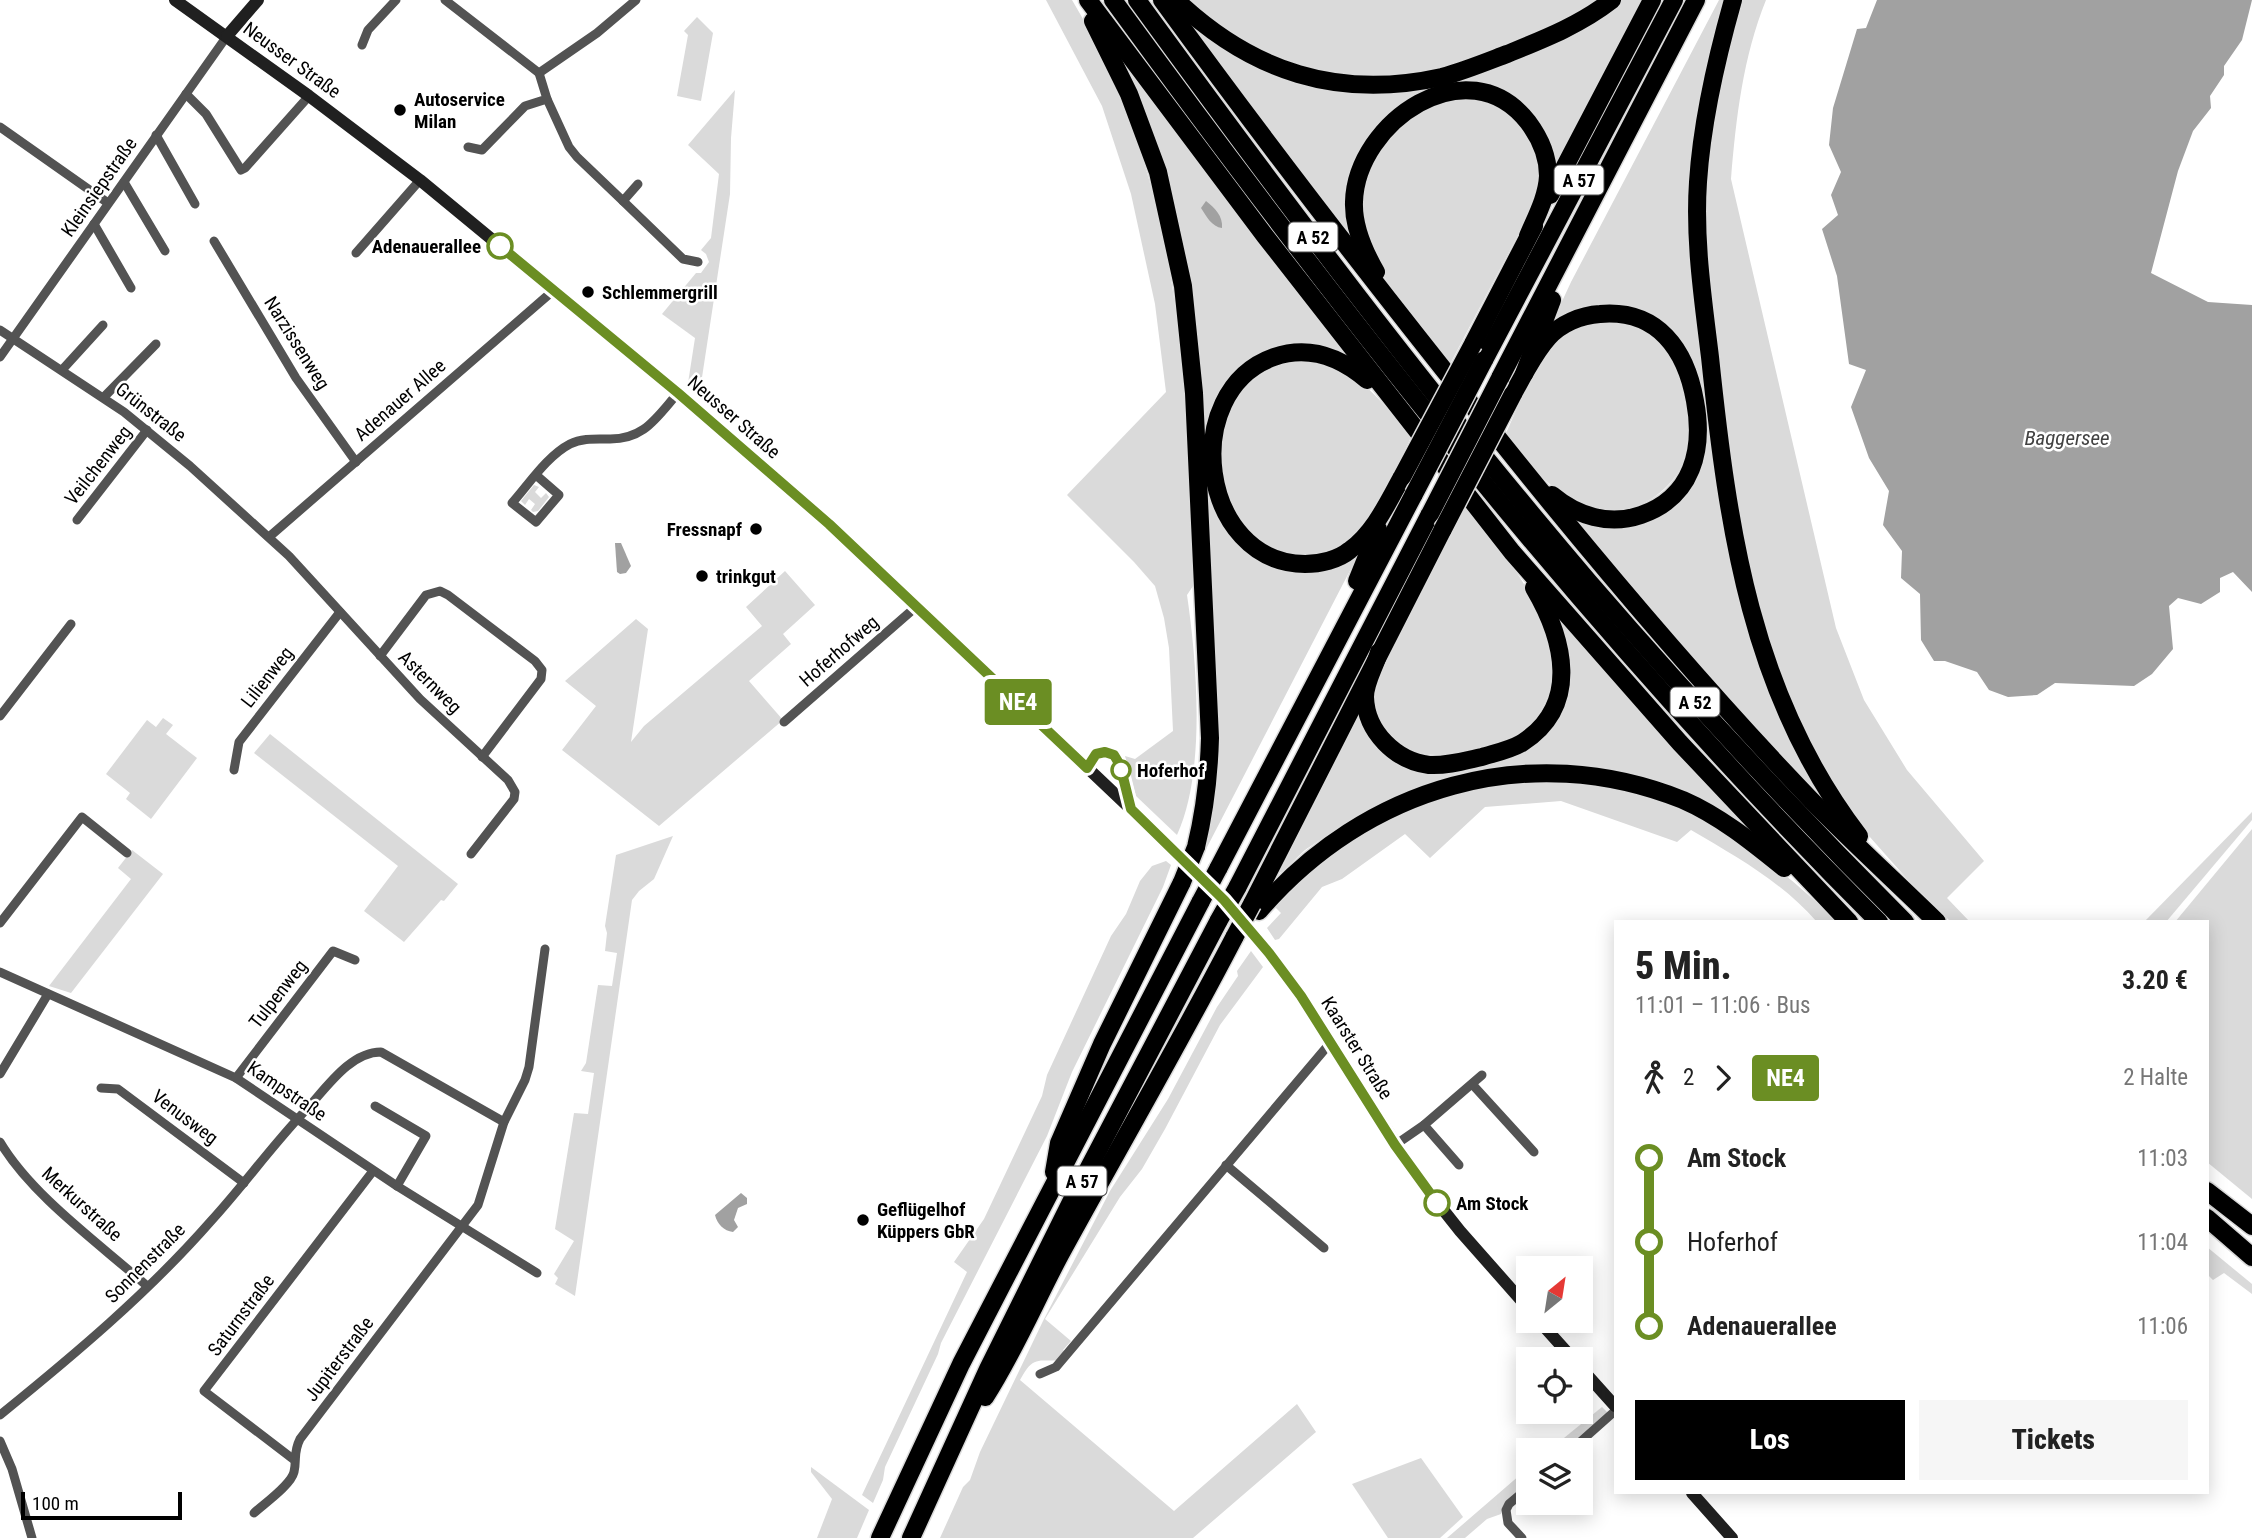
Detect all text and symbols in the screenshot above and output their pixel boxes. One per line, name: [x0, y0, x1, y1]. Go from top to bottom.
street label: Neusser Straße: [239, 17, 345, 103]
place label: Autoservice Milan: [414, 88, 505, 133]
marker: Autoservice Milan: [392, 102, 408, 118]
street label: Kleinsiepstraße: [56, 133, 142, 241]
road number: A 57: [1554, 166, 1604, 195]
road number: A 52: [1288, 222, 1338, 251]
marker: Adenauerallee: [487, 233, 513, 259]
place label: Adenauerallee: [372, 235, 481, 258]
place label: Schlemmergrill: [602, 281, 718, 304]
marker: Schlemmergrill: [580, 284, 596, 300]
street label: Narzissenweg: [259, 292, 335, 394]
street label: Adenauer Allee: [350, 354, 450, 446]
street label: Neusser Straße: [683, 371, 785, 463]
street label: Grünstraße: [111, 377, 191, 447]
street label: Veilchenweg: [60, 421, 136, 509]
water label: Baggersee: [2024, 426, 2110, 450]
place label: Fressnapf: [667, 518, 743, 541]
marker: Fressnapf: [748, 521, 764, 537]
place label: trinkgut: [716, 565, 776, 588]
marker: trinkgut: [694, 568, 710, 584]
street label: Hoferhofweg: [795, 610, 883, 692]
street label: Lilienweg: [236, 642, 298, 712]
street label: Asternweg: [394, 646, 466, 718]
line badge: NE4: [978, 679, 1058, 725]
text: NE4: [999, 688, 1037, 716]
road number: A 52: [1670, 688, 1720, 716]
place label: Hoferhof: [1137, 759, 1205, 782]
marker: Hoferhof: [1111, 760, 1131, 780]
text: 5 Min.: [1635, 944, 1732, 988]
street label: Tulpenweg: [244, 955, 312, 1033]
text: 3.20 €: [2122, 965, 2188, 995]
text: 11:01 – 11:06 · Bus: [1635, 992, 1811, 1019]
street label: Kaarster Straße: [1316, 993, 1398, 1104]
street label: Kampstraße: [243, 1056, 331, 1126]
icon: walk: [1635, 1059, 1673, 1097]
icon: forward: [1704, 1059, 1742, 1097]
text: 2: [1683, 1064, 1694, 1091]
text: NE4: [1766, 1064, 1805, 1092]
text: 2 Halte: [2123, 1064, 2188, 1091]
street label: Venusweg: [147, 1085, 223, 1149]
text: Am Stock: [1687, 1143, 1786, 1173]
text: 11:03: [2137, 1145, 2188, 1172]
street label: Merkurstraße: [37, 1162, 127, 1246]
road number: A 57: [1058, 1166, 1106, 1196]
marker: Am Stock: [1424, 1190, 1450, 1216]
place label: Am Stock: [1456, 1192, 1529, 1215]
place label: Geflügelhof Küppers GbR: [877, 1198, 975, 1243]
marker: Geflügelhof Küppers GbR: [855, 1212, 871, 1228]
street label: Sonnenstraße: [100, 1218, 190, 1308]
text: Hoferhof: [1687, 1227, 1778, 1257]
text: 11:04: [2137, 1229, 2188, 1256]
north arrow: [1516, 1256, 1592, 1334]
map controls: [1516, 1256, 1593, 1515]
street label: Saturnstraße: [203, 1270, 279, 1360]
text: Adenauerallee: [1687, 1311, 1837, 1341]
street label: Jupiterstraße: [300, 1312, 378, 1406]
text: 11:06: [2137, 1313, 2188, 1340]
button: locate: [1516, 1347, 1593, 1424]
button: Los: [1635, 1400, 1905, 1480]
button: Tickets: [1919, 1400, 2188, 1480]
button: layers: [1516, 1438, 1593, 1515]
scale bar: [21, 1489, 182, 1521]
text: 100 m: [32, 1492, 79, 1515]

